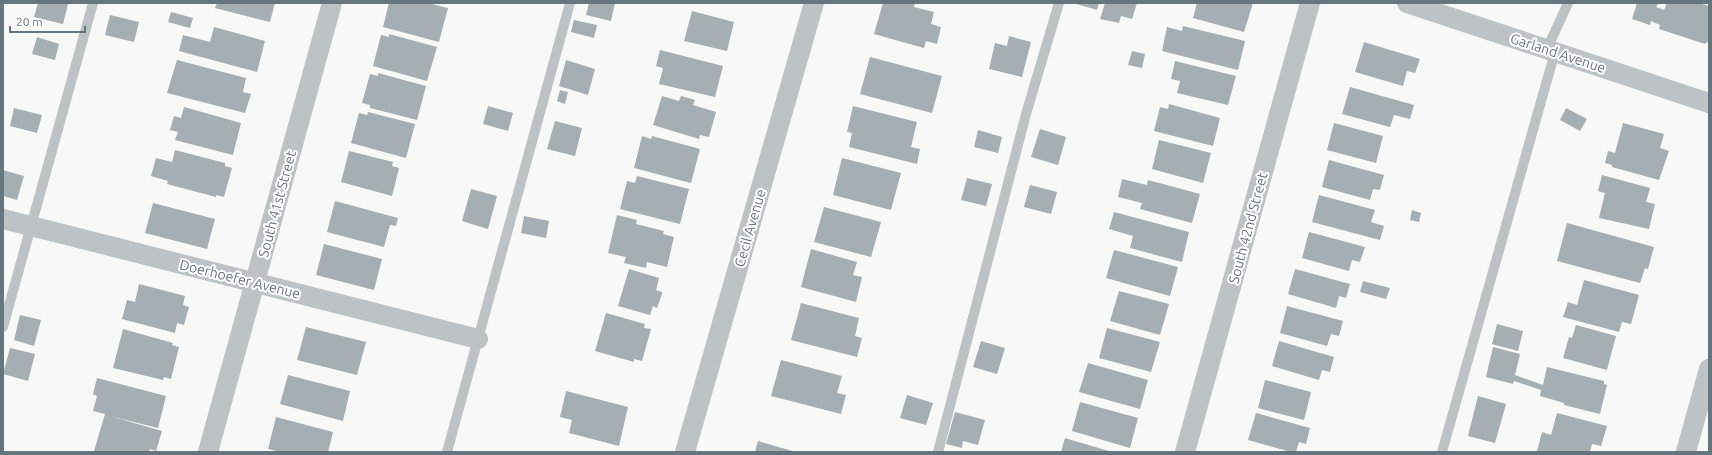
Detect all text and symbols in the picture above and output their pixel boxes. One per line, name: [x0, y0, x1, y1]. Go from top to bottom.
scale bar: [10, 8, 85, 34]
text: 20 m: [16, 15, 43, 28]
street label: Garland Avenue: [1508, 30, 1608, 76]
street label: South 41st Street: [255, 148, 299, 259]
street label: South 42nd Street: [1225, 170, 1271, 285]
street label: Cecil Avenue: [731, 187, 769, 269]
street label: Doerhoefer Avenue: [178, 256, 302, 302]

